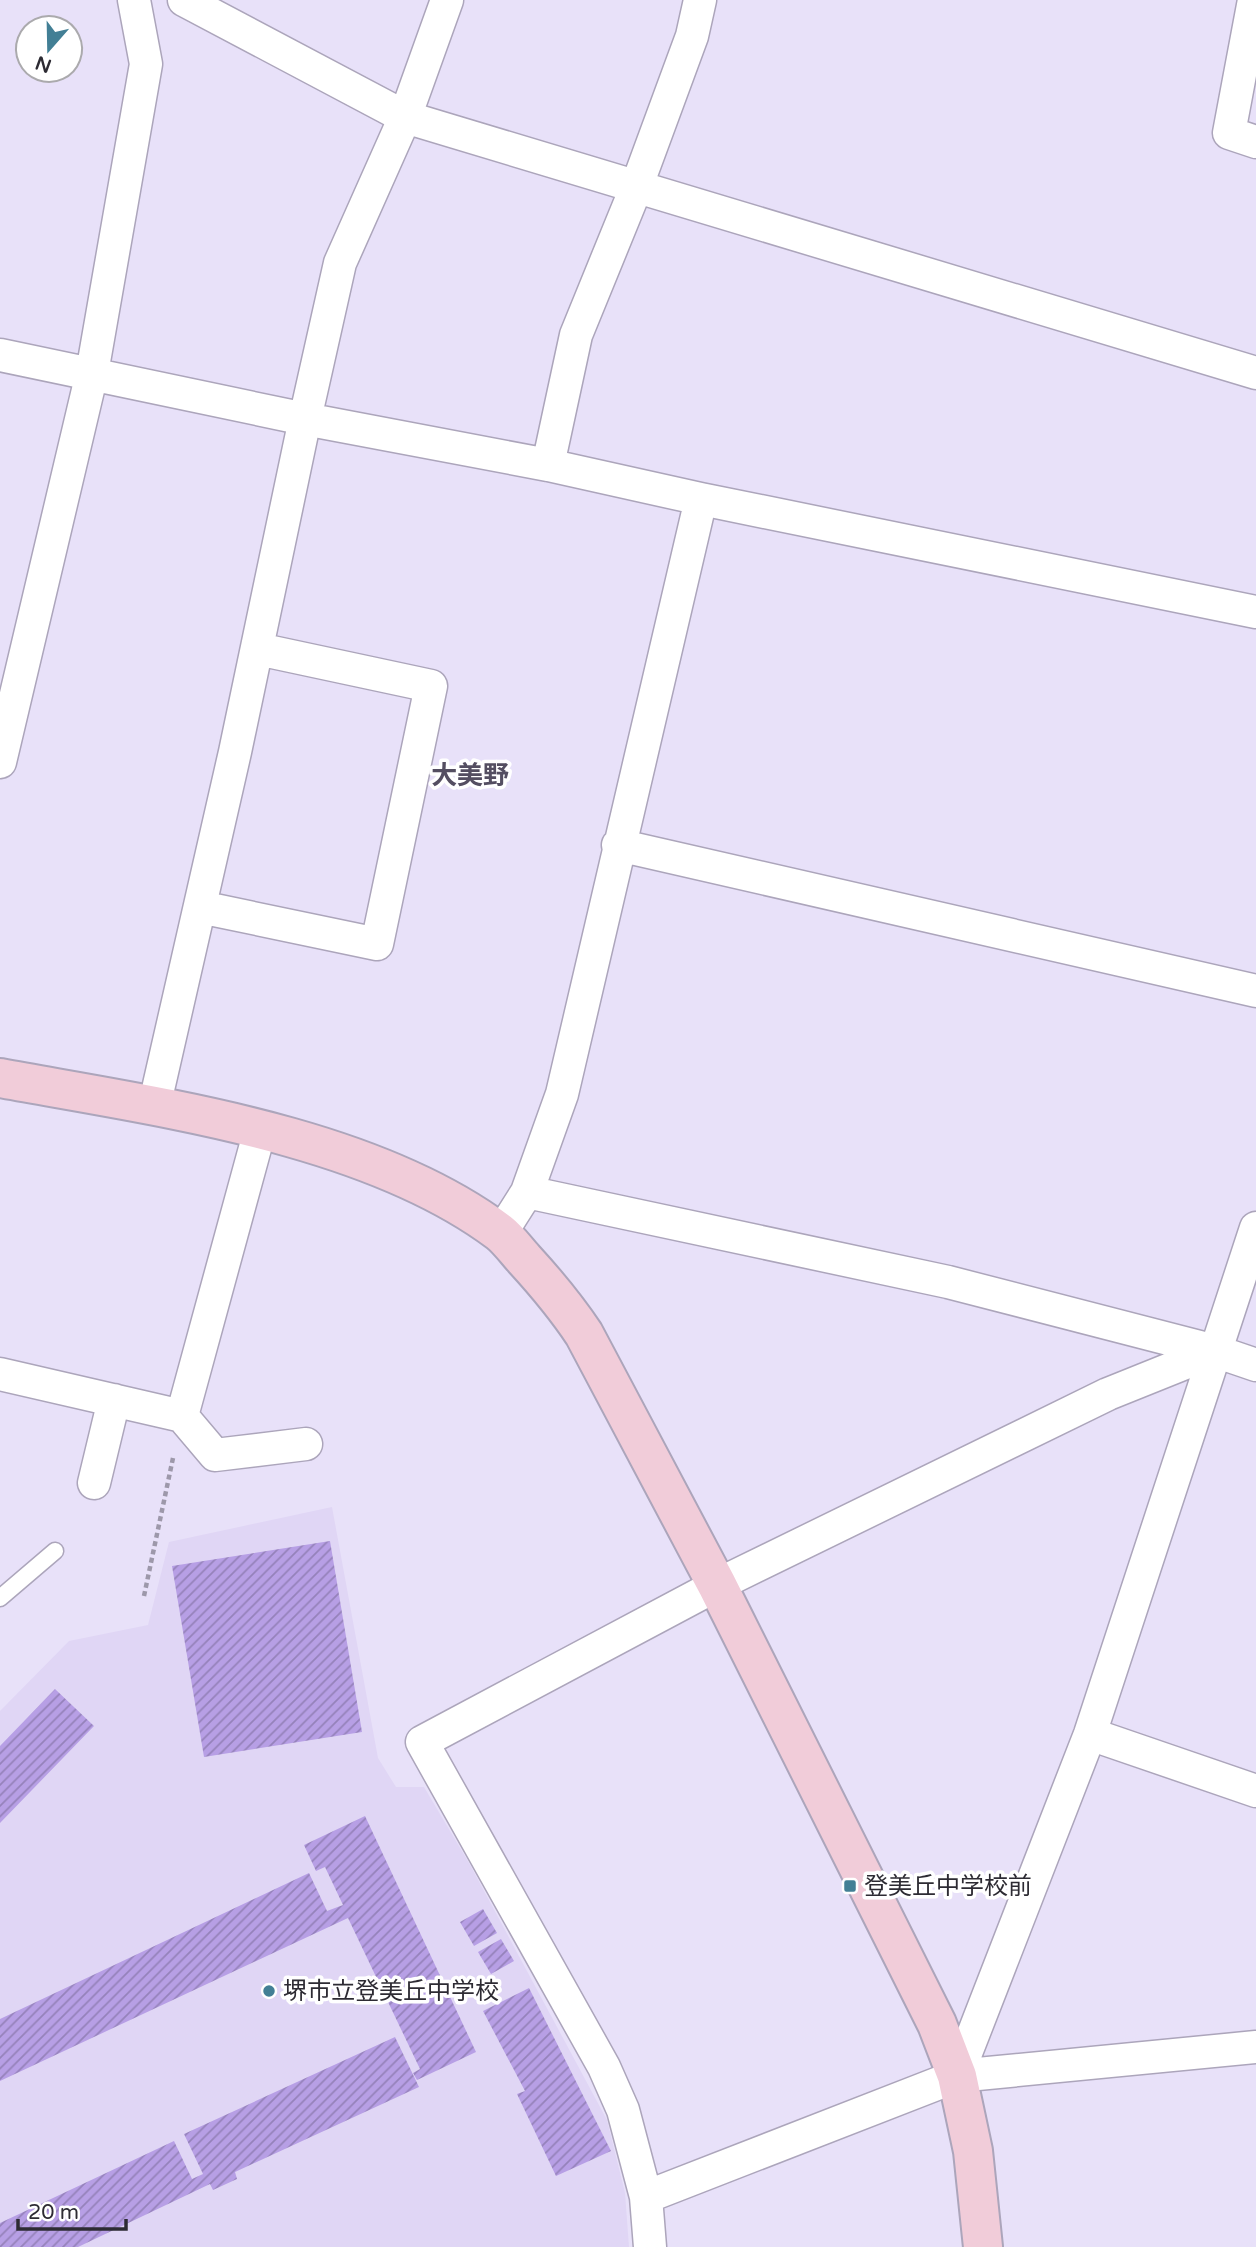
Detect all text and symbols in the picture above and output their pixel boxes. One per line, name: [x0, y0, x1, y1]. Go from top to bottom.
north arrow: [14, 14, 84, 84]
text: N: [33, 51, 54, 77]
district label: 大美野: [431, 760, 509, 791]
place label: 登美丘中学校前: [864, 1872, 1032, 1901]
marker: 登美丘中学校前: [842, 1878, 858, 1894]
place label: 堺市立登美丘中学校: [283, 1977, 499, 2006]
marker: 堺市立登美丘中学校: [261, 1983, 277, 1999]
scale bar: [18, 2188, 126, 2232]
text: 20 m: [28, 2200, 79, 2225]

